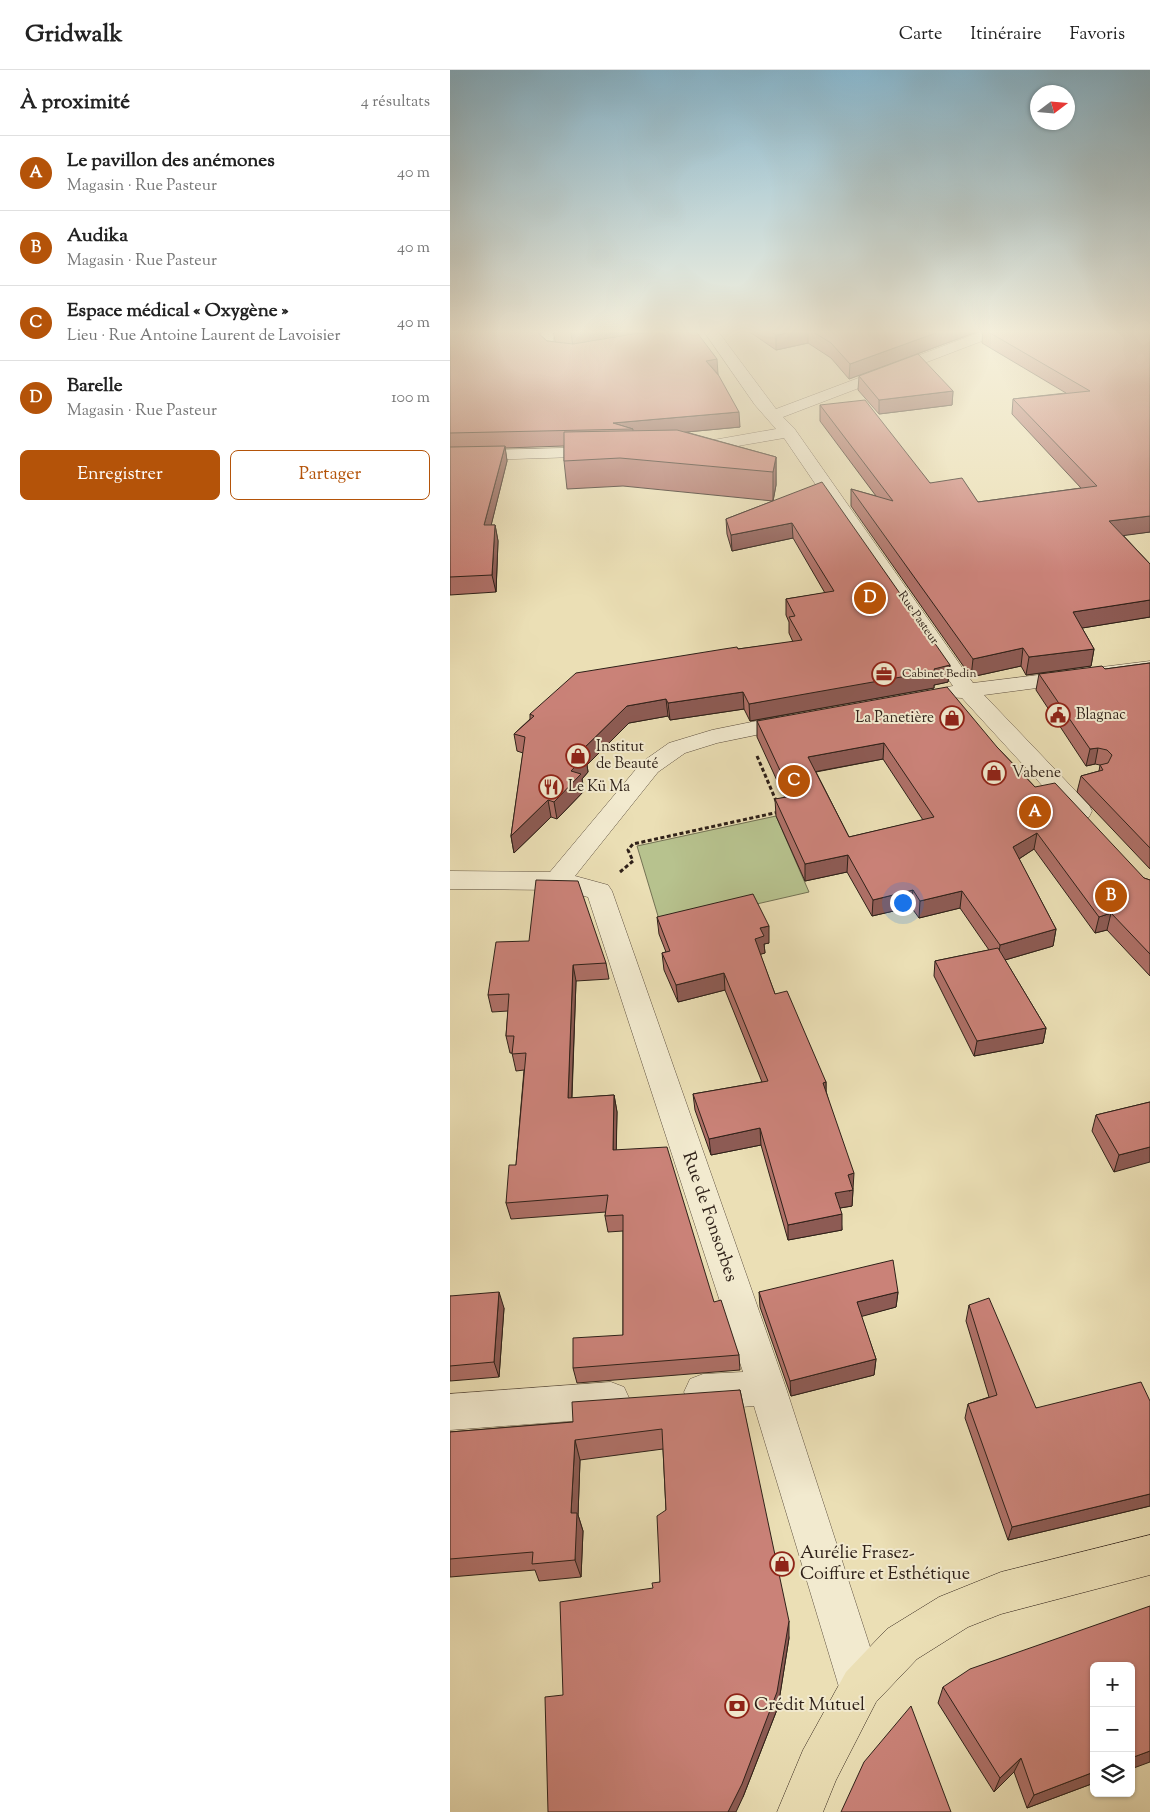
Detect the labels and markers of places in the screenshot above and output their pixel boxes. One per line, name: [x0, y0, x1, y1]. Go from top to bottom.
pin: D: [854, 579, 886, 617]
office icon: Cabinet Bedin: [871, 661, 897, 687]
place label: Cabinet Bedin: [902, 665, 977, 683]
public building icon: Blagnac: [1045, 702, 1071, 728]
shop icon: La Panetière: [939, 705, 965, 731]
place label: Blagnac: [1076, 705, 1126, 726]
place label: La Panetière: [855, 708, 934, 729]
place label: Institut de Beauté: [596, 737, 658, 775]
shop icon: Institut de Beauté: [565, 743, 591, 769]
shop icon: Vabene: [981, 760, 1007, 786]
pin: C: [778, 762, 810, 800]
place label: Vabene: [1012, 763, 1061, 784]
restaurant icon: Le Kü Ma: [538, 774, 564, 800]
place label: Le Kü Ma: [568, 777, 630, 798]
pin: A: [1019, 793, 1051, 831]
pin: B: [1095, 877, 1127, 915]
place label: Aurélie Frasez- Coiffure et Esthétique: [800, 1541, 970, 1588]
shop icon: Aurélie Frasez- Coiffure et Esthétique: [769, 1551, 795, 1577]
bank icon: Crédit Mutuel: [724, 1693, 750, 1719]
place label: Crédit Mutuel: [754, 1693, 865, 1719]

